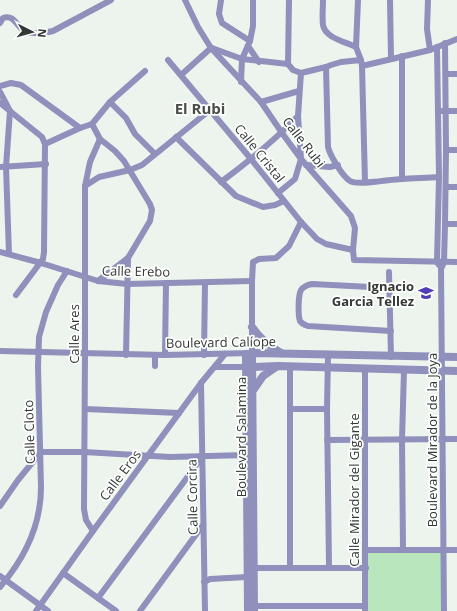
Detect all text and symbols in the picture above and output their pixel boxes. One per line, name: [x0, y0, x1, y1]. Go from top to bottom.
north arrow: [12, 12, 52, 52]
text: N: [35, 28, 50, 38]
district label: El Rubi: [175, 98, 225, 118]
street label: Calle Rubi: [278, 113, 330, 171]
street label: Calle Cristal: [231, 120, 289, 186]
street label: Calle Erebo: [102, 261, 170, 281]
place label: Ignacio Garcia Tellez: [332, 277, 414, 310]
school or university icon: Ignacio Garcia Tellez: [417, 284, 435, 302]
street label: Calle Ares: [65, 304, 83, 364]
street label: Boulevard Calíope: [166, 332, 276, 352]
street label: Boulevard Mirador de la Joya: [423, 353, 441, 527]
street label: Boulevard Salamina: [232, 377, 250, 497]
street label: Calle Cloto: [19, 399, 39, 464]
street label: Calle Mirador del Gigante: [345, 413, 363, 567]
street label: Calle Eros: [95, 446, 145, 504]
street label: Calle Corcira: [182, 459, 202, 535]

